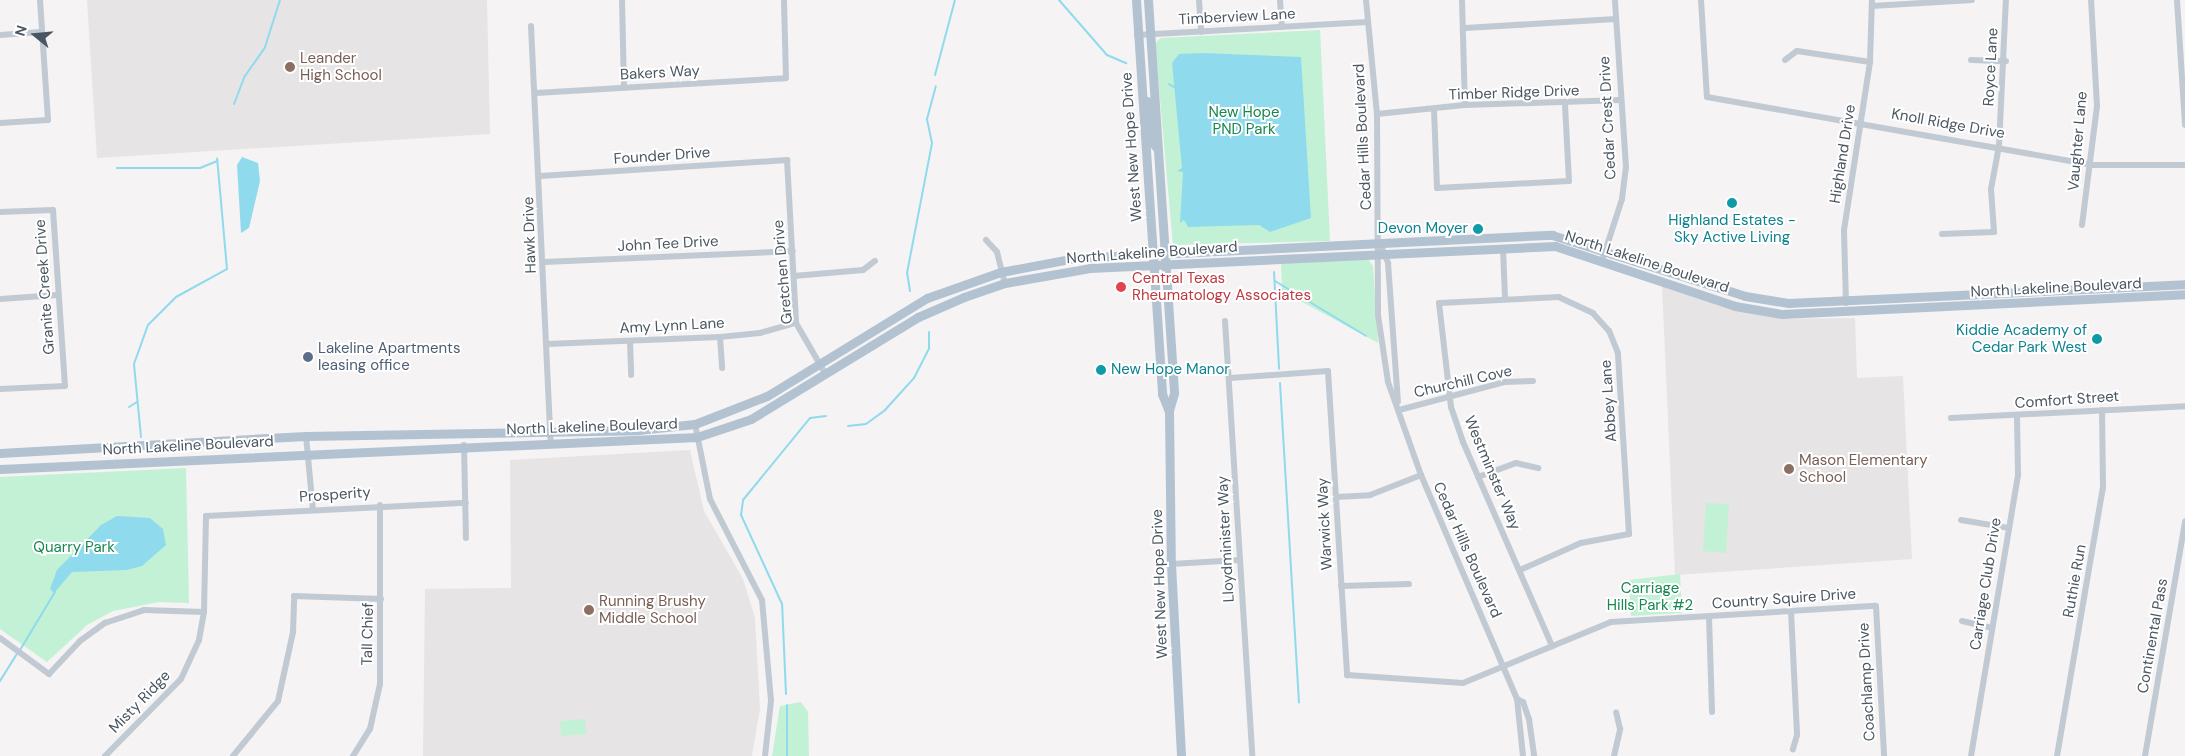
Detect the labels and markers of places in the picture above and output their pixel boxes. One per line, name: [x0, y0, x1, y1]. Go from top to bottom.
place label: Leander High School: [300, 49, 382, 84]
marker: Leander High School: [284, 61, 296, 73]
marker: Highland Estates - Sky Active Living: [1726, 197, 1738, 209]
place label: Highland Estates - Sky Active Living: [1668, 211, 1796, 246]
place label: Devon Moyer: [1378, 220, 1468, 238]
marker: Devon Moyer: [1472, 223, 1484, 235]
place label: Central Texas Rheumatology Associates: [1132, 269, 1311, 304]
marker: Central Texas Rheumatology Associates: [1114, 280, 1128, 294]
place label: Kiddie Academy of Cedar Park West: [1956, 321, 2087, 356]
marker: Kiddie Academy of Cedar Park West: [2091, 333, 2103, 345]
place label: Lakeline Apartments leasing office: [318, 339, 461, 374]
marker: Lakeline Apartments leasing office: [302, 351, 314, 363]
place label: New Hope Manor: [1111, 361, 1230, 379]
marker: New Hope Manor: [1095, 364, 1107, 376]
place label: Mason Elementary School: [1799, 451, 1928, 486]
marker: Mason Elementary School: [1783, 463, 1795, 475]
place label: Running Brushy Middle School: [599, 592, 706, 627]
marker: Running Brushy Middle School: [583, 604, 595, 616]

